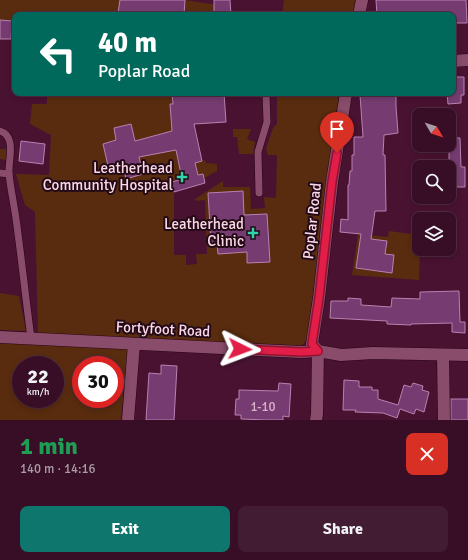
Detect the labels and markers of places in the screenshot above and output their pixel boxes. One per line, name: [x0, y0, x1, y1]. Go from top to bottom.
pin: [320, 112, 354, 153]
place label: Leatherhead Community Hospital: [43, 159, 173, 194]
marker: Leatherhead Community Hospital: [176, 171, 188, 183]
place label: Leatherhead Clinic: [164, 215, 244, 250]
marker: Leatherhead Clinic: [247, 227, 259, 239]

